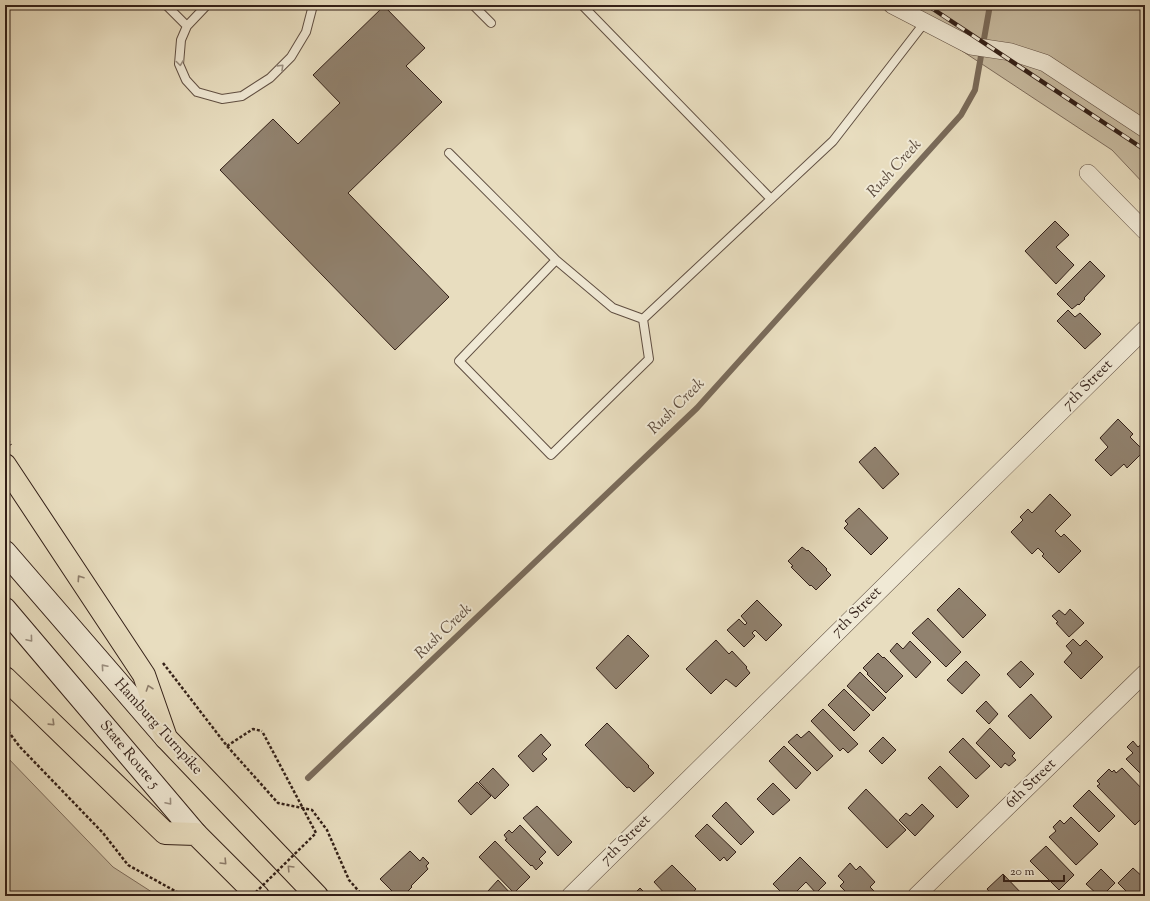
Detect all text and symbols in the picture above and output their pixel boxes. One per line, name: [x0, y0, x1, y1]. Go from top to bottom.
one-way arrow: [175, 60, 184, 67]
one-way arrow: [276, 64, 284, 72]
water label: Rush Creek: [862, 135, 928, 203]
street label: 7th Street: [1058, 355, 1118, 415]
water label: Rush Creek: [644, 374, 710, 440]
one-way arrow: [77, 575, 85, 582]
street label: 7th Street: [827, 582, 887, 642]
water label: Rush Creek: [410, 599, 478, 665]
one-way arrow: [26, 634, 33, 642]
one-way arrow: [102, 664, 109, 671]
street label: Hamburg Turnpike: [109, 674, 207, 780]
one-way arrow: [145, 685, 154, 692]
street label: State Route 5: [94, 716, 164, 794]
one-way arrow: [47, 718, 55, 726]
street label: 6th Street: [1001, 754, 1061, 814]
one-way arrow: [164, 797, 172, 805]
street label: 7th Street: [596, 810, 656, 870]
one-way arrow: [219, 857, 227, 865]
scale bar: [1004, 857, 1064, 883]
text: 20 m: [1010, 863, 1035, 881]
one-way arrow: [288, 865, 295, 873]

